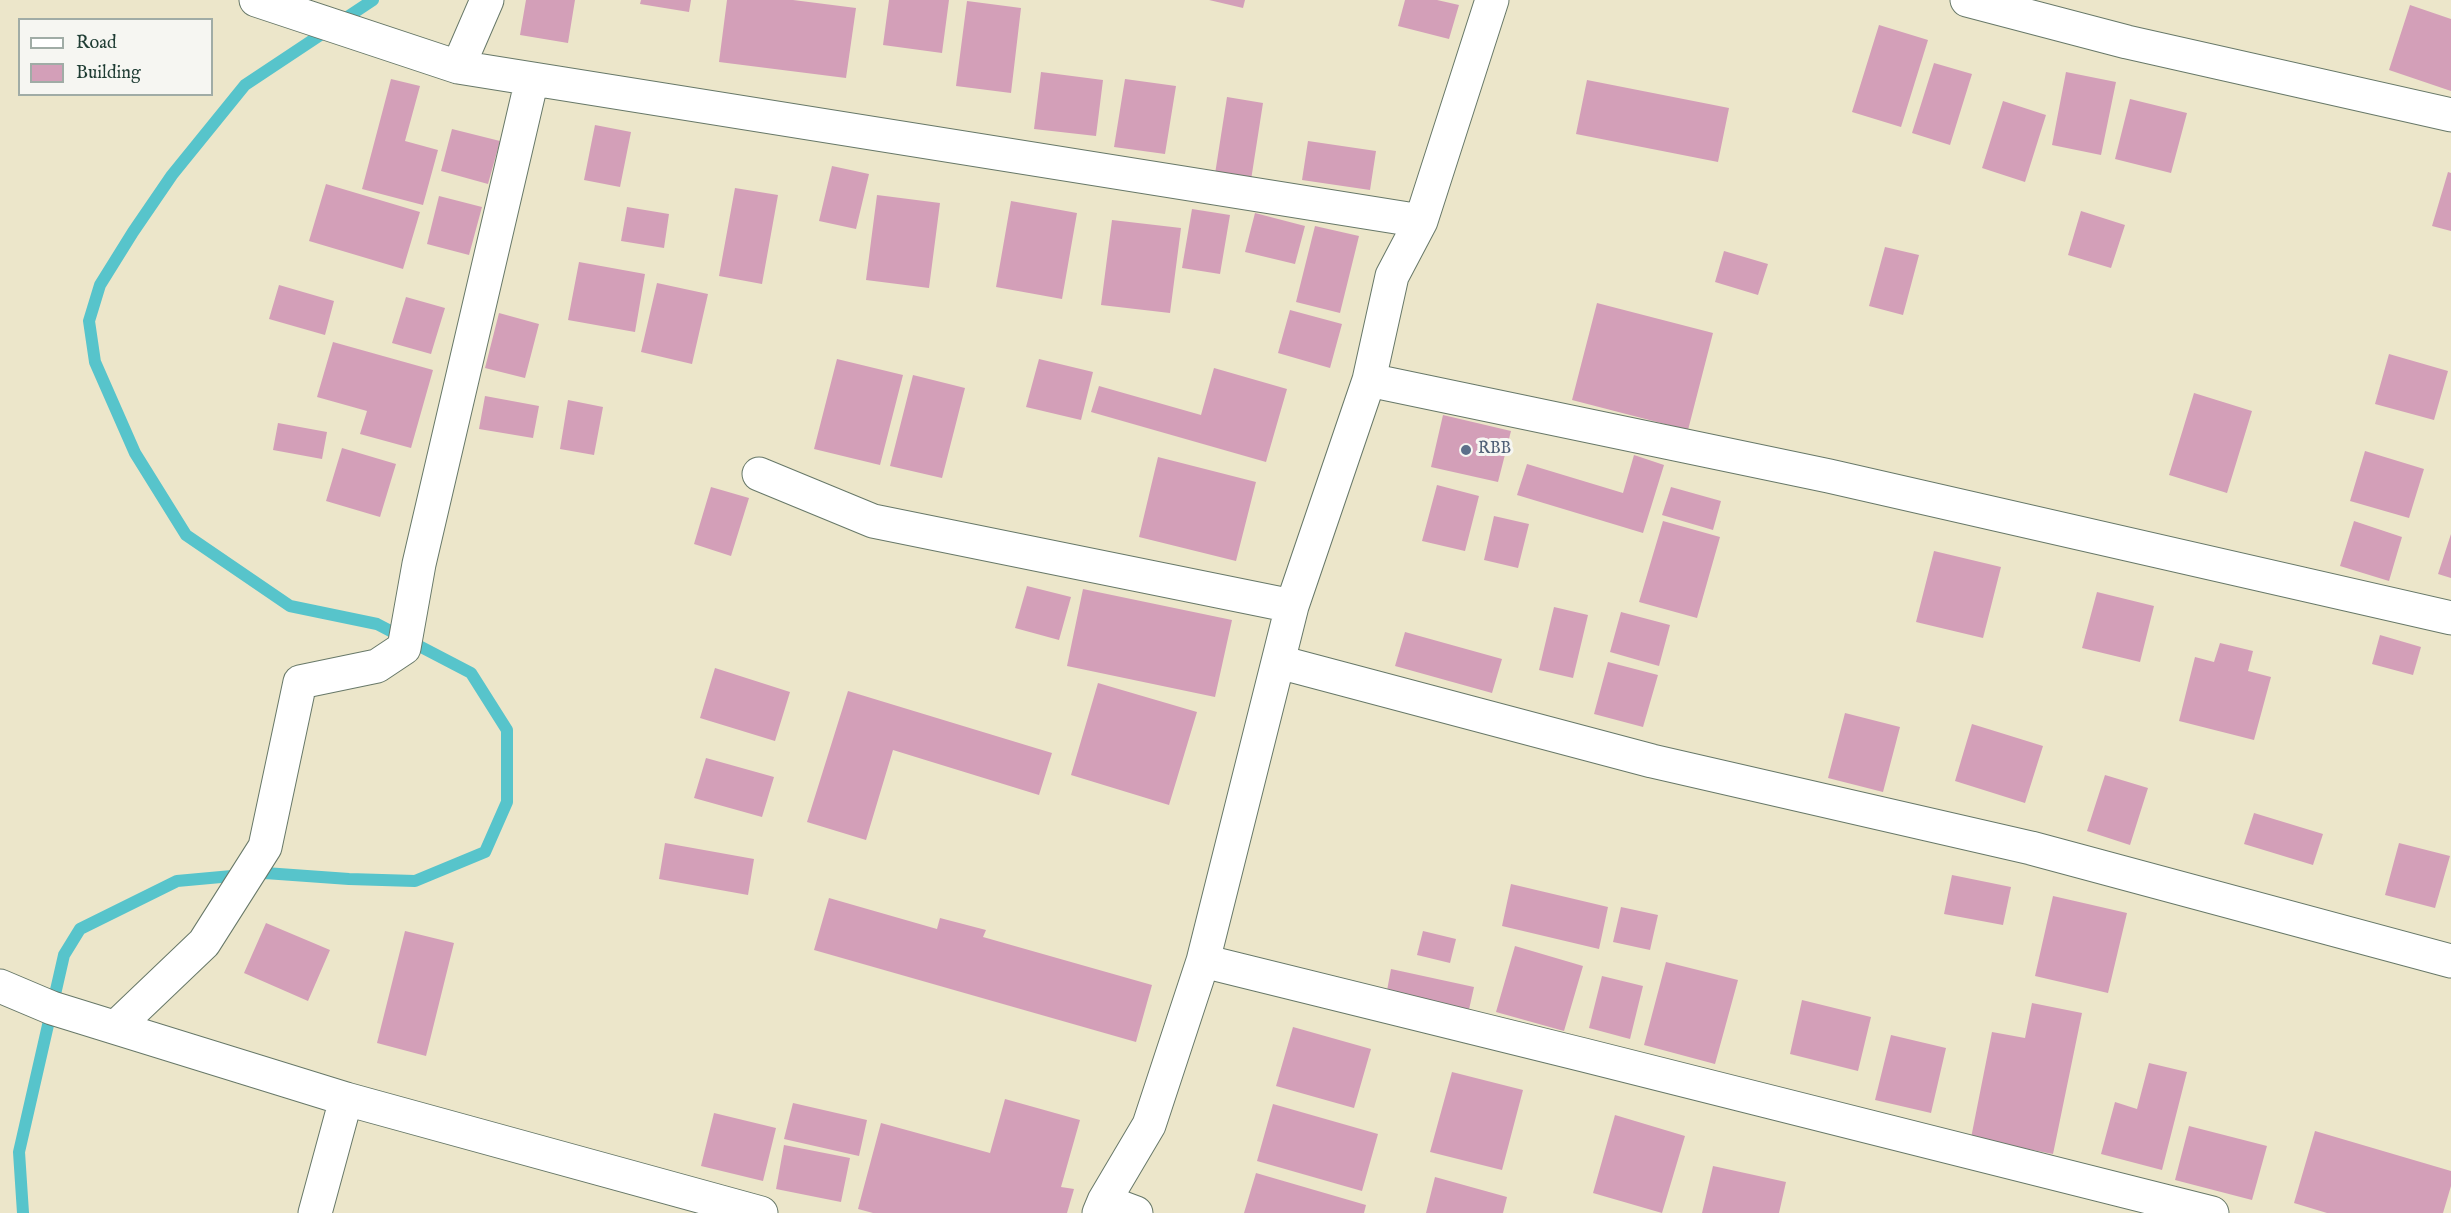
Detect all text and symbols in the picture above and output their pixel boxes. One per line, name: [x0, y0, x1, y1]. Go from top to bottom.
legend: [18, 18, 213, 96]
text: Road: [76, 32, 117, 55]
text: Building: [76, 62, 141, 85]
place label: RBB: [1478, 440, 1511, 460]
marker: RBB: [1459, 443, 1473, 457]

